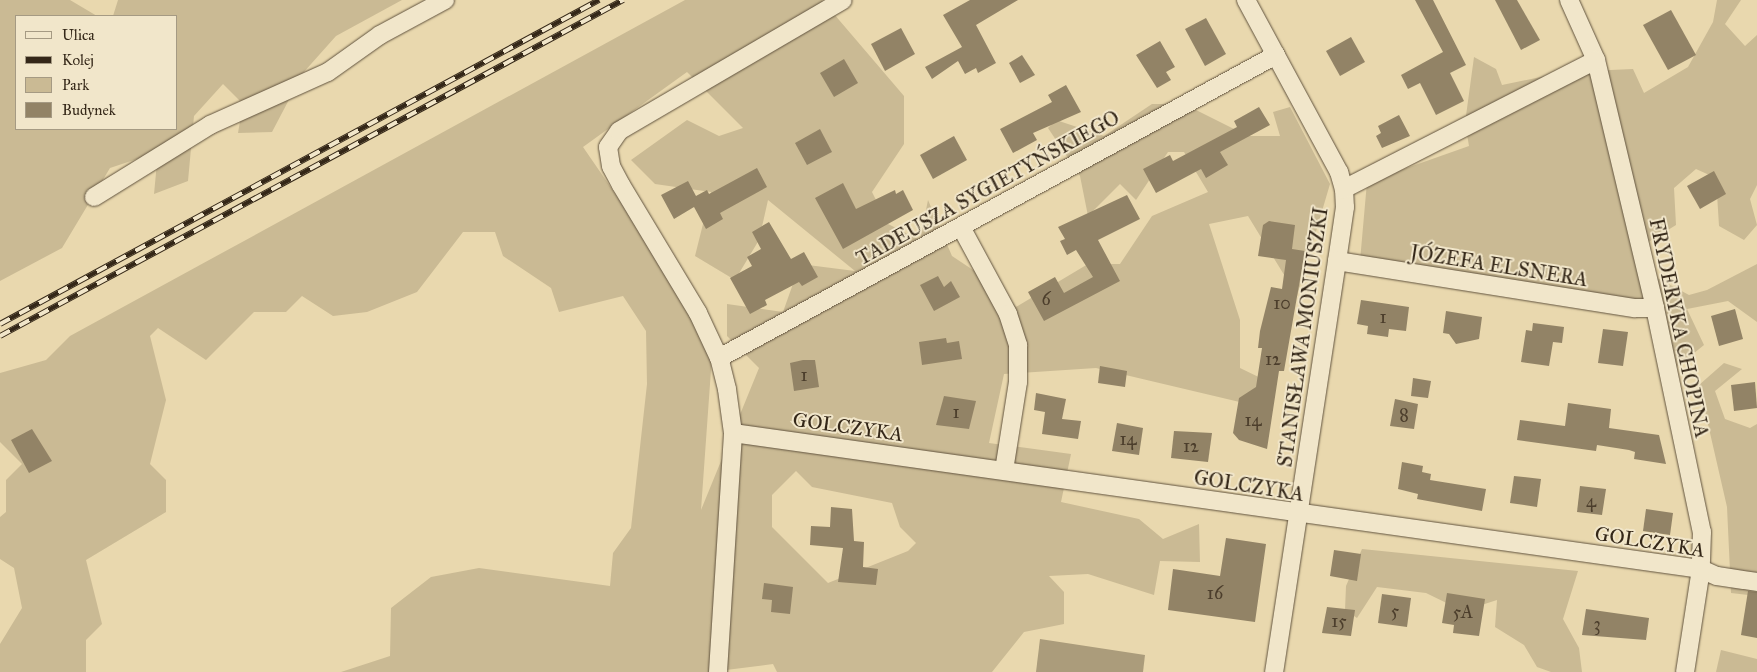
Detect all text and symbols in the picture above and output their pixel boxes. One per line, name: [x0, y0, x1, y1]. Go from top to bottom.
legend: [15, 15, 178, 130]
text: Ulica: [62, 26, 95, 44]
text: Kolej: [62, 51, 94, 69]
text: Park: [62, 76, 89, 94]
text: Budynek: [62, 101, 116, 119]
street label: TADEUSZA SYGIETYŃSKIEGO: [852, 105, 1124, 271]
street label: STANISŁAWA MONIUSZKI: [1273, 205, 1333, 469]
street label: FRYDERYKA CHOPINA: [1644, 216, 1714, 440]
street label: JÓZEFA ELSNERA: [1409, 240, 1589, 292]
house number: 6: [1041, 288, 1051, 310]
house number: 10: [1273, 292, 1291, 314]
house number: 1: [1379, 306, 1387, 328]
house number: 12: [1265, 348, 1281, 370]
house number: 1: [800, 364, 808, 386]
house number: 1: [952, 401, 960, 423]
house number: 8: [1399, 404, 1409, 426]
street label: GOLCZYKA: [791, 407, 905, 447]
house number: 14: [1244, 409, 1262, 431]
house number: 14: [1119, 428, 1137, 450]
house number: 12: [1183, 435, 1199, 457]
street label: GOLCZYKA: [1192, 465, 1306, 507]
house number: 4: [1586, 490, 1596, 512]
street label: GOLCZYKA: [1593, 521, 1707, 563]
house number: 16: [1207, 582, 1223, 604]
house number: 5: [1391, 600, 1399, 622]
house number: 5A: [1453, 601, 1473, 623]
house number: 15: [1331, 610, 1347, 632]
house number: 3: [1593, 613, 1601, 635]

